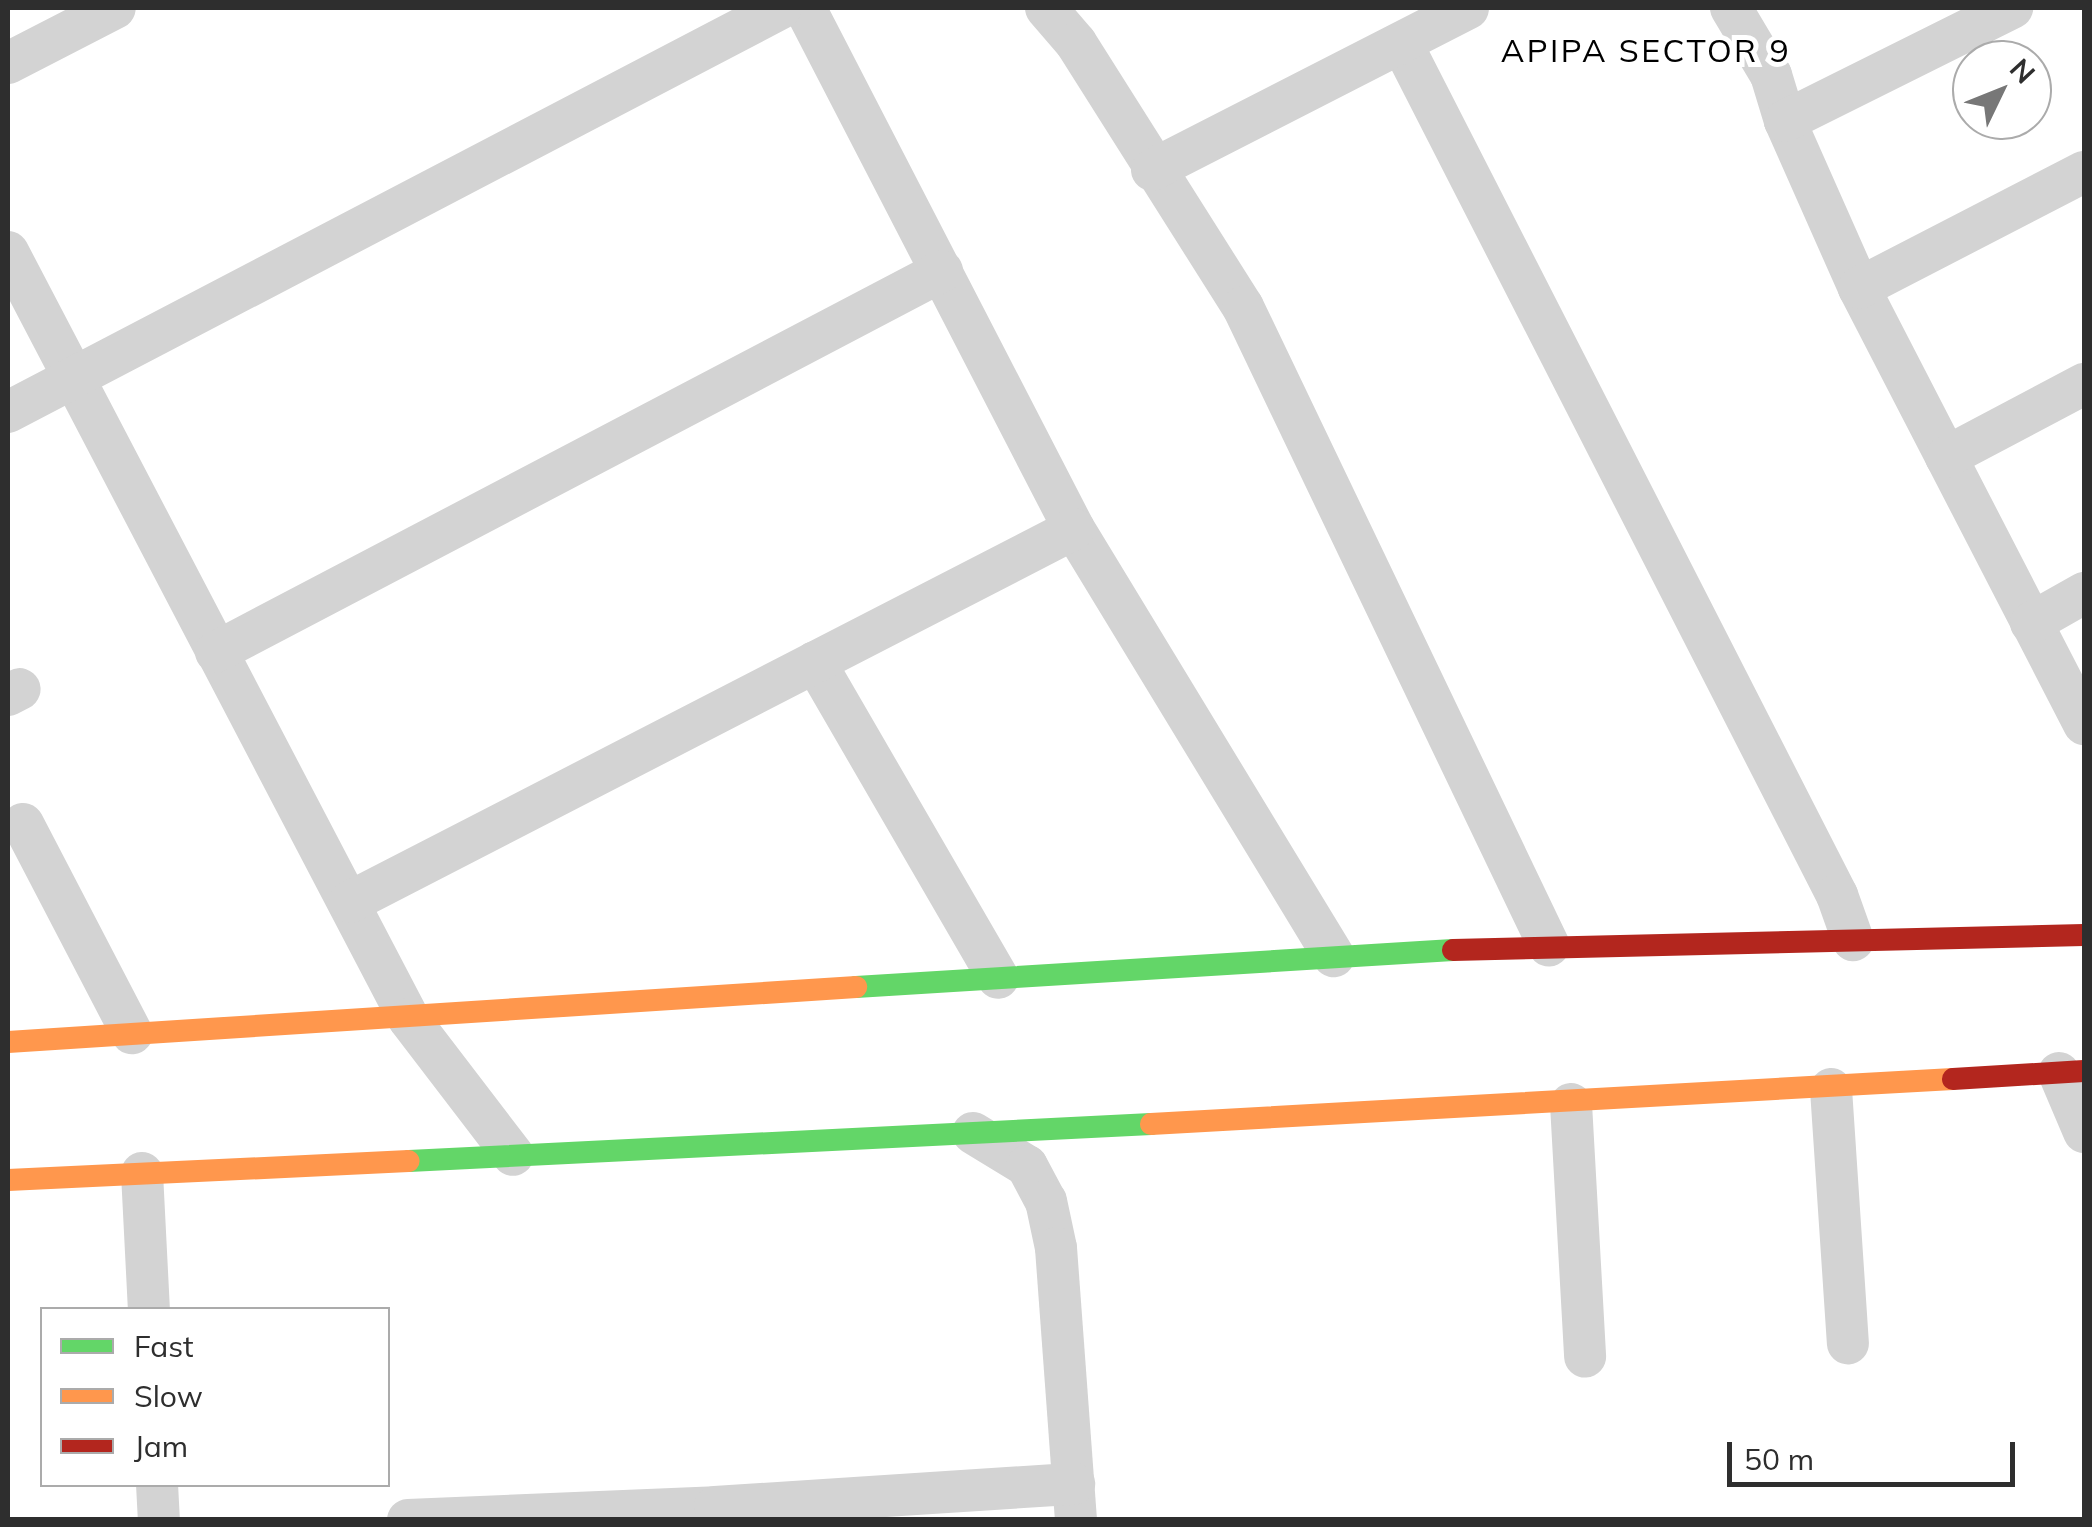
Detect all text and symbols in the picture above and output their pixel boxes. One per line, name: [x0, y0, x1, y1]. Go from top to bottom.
district label: APIPA SECTOR 9: [1501, 31, 1791, 69]
north arrow: [1952, 40, 2052, 140]
text: N: [2003, 51, 2043, 90]
legend: [40, 1307, 390, 1487]
text: Fast: [134, 1327, 194, 1365]
text: Slow: [134, 1377, 203, 1415]
scale bar: [1732, 1422, 2020, 1484]
text: Jam: [134, 1427, 188, 1465]
text: 50 m: [1744, 1440, 1814, 1478]

